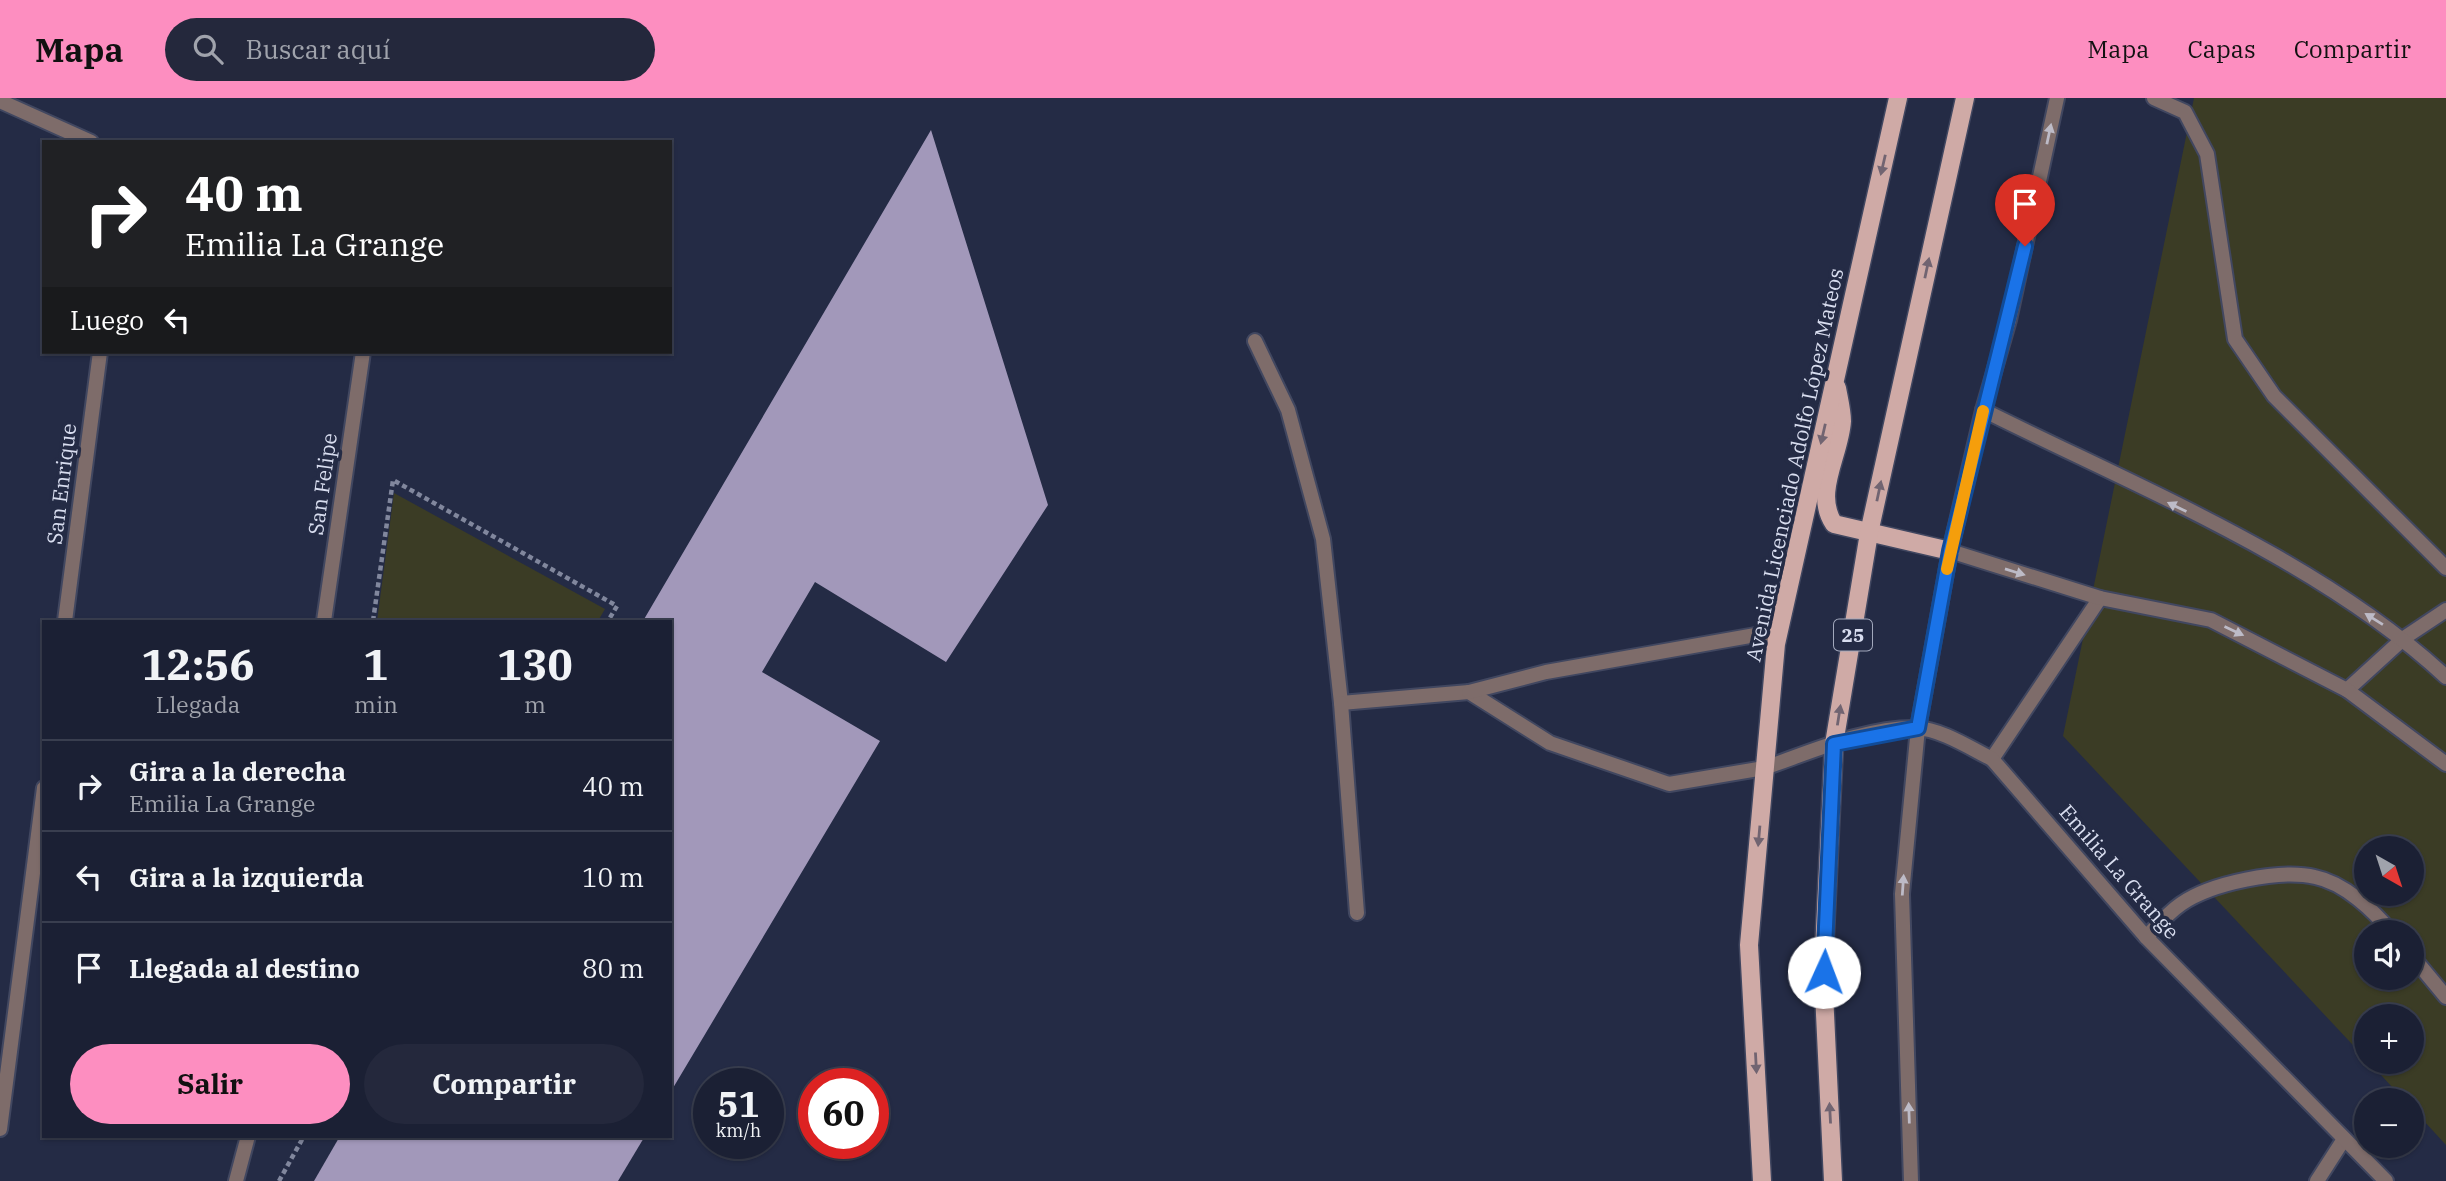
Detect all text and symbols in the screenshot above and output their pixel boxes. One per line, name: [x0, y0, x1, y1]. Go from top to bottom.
search box: [165, 18, 655, 81]
text: Mapa: [35, 28, 123, 71]
icon: search: [189, 30, 227, 68]
text: Buscar aquí: [245, 32, 391, 66]
text: Mapa: [2087, 33, 2149, 65]
text: Capas: [2187, 33, 2256, 65]
text: Compartir: [2294, 33, 2411, 65]
one-way arrow: [2044, 123, 2055, 145]
one-way arrow: [1878, 154, 1889, 176]
text: 40 m: [185, 161, 303, 224]
icon: right: [70, 168, 161, 259]
pin: [1995, 174, 2055, 246]
icon: arrive: [2006, 185, 2044, 223]
text: Emilia La Grange: [185, 223, 444, 265]
one-way arrow: [1922, 257, 1933, 279]
street label: Avenida Licenciado Adolfo López Mateos: [1739, 266, 1849, 664]
icon: left: [158, 301, 196, 339]
text: Luego: [70, 303, 144, 337]
street label: San Enrique: [40, 422, 82, 546]
one-way arrow: [1817, 423, 1828, 445]
street label: San Felipe: [301, 431, 343, 537]
one-way arrow: [1873, 480, 1884, 502]
one-way arrow: [2167, 501, 2187, 512]
one-way arrow: [2005, 567, 2026, 577]
one-way arrow: [2364, 613, 2384, 626]
road number: 25: [1834, 620, 1872, 650]
one-way arrow: [2224, 625, 2244, 637]
text: 12:56: [141, 637, 255, 692]
text: 1: [363, 637, 389, 692]
text: 130: [497, 637, 573, 692]
text: Llegada: [156, 689, 240, 719]
text: min: [354, 689, 398, 719]
text: m: [524, 689, 546, 719]
one-way arrow: [1834, 704, 1845, 726]
text: Gira a la derecha: [129, 754, 346, 788]
icon: right: [70, 767, 108, 805]
text: 40 m: [582, 769, 644, 803]
text: Emilia La Grange: [129, 788, 315, 818]
street label: Emilia La Grange: [2053, 798, 2186, 945]
one-way arrow: [1753, 825, 1764, 847]
north arrow: [2354, 836, 2424, 906]
map controls: [2354, 836, 2424, 1158]
icon: left: [70, 858, 108, 896]
text: Gira a la izquierda: [129, 860, 364, 894]
text: 10 m: [582, 860, 644, 894]
one-way arrow: [1898, 874, 1909, 896]
button: sound: [2354, 920, 2424, 990]
position arrow: [1787, 935, 1861, 1009]
icon: arrive: [70, 949, 108, 987]
text: Llegada al destino: [129, 951, 360, 985]
text: 80 m: [582, 951, 644, 985]
button: +: [2354, 1004, 2424, 1074]
button: Salir: [70, 1044, 350, 1124]
button: Compartir: [364, 1044, 644, 1124]
one-way arrow: [1750, 1052, 1761, 1074]
speed limit sign: 60: [798, 1068, 889, 1159]
text: 51: [717, 1081, 760, 1127]
button: −: [2354, 1088, 2424, 1158]
one-way arrow: [1824, 1102, 1835, 1124]
one-way arrow: [1903, 1102, 1915, 1124]
text: km/h: [716, 1119, 761, 1142]

